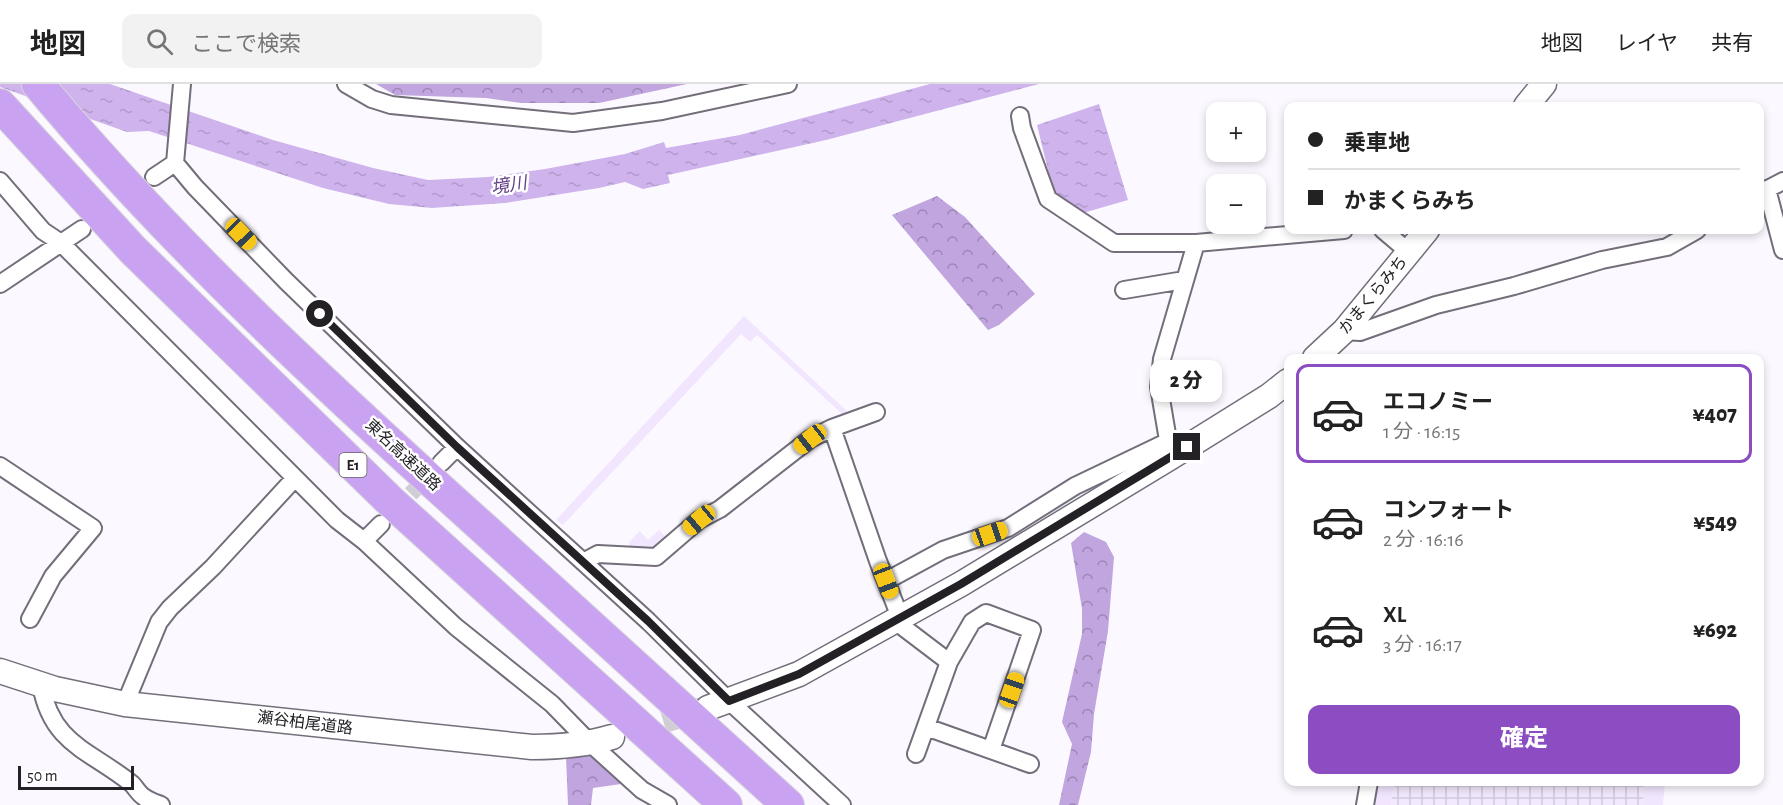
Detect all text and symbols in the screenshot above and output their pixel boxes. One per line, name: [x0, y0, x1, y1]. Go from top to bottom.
search box: [122, 14, 542, 68]
icon: search: [143, 25, 176, 58]
text: 地図: [30, 31, 86, 59]
text: ここで検索: [191, 33, 301, 55]
text: 地図: [1541, 33, 1583, 54]
text: レイヤ: [1616, 33, 1678, 54]
text: 共有: [1711, 33, 1753, 54]
map controls: [1206, 102, 1266, 234]
button: +: [1206, 102, 1266, 162]
text: 乗車地: [1344, 132, 1410, 154]
water label: 境川: [490, 172, 530, 198]
button: −: [1206, 174, 1266, 234]
text: かまくらみち: [1344, 190, 1476, 212]
car: [222, 215, 260, 253]
street label: かまくらみち: [1335, 252, 1410, 337]
route start: [306, 300, 333, 327]
callout: 2 分: [1151, 360, 1223, 402]
text: 2 分: [1170, 371, 1202, 391]
icon: car: [1311, 387, 1365, 441]
text: エコノミー: [1383, 391, 1493, 413]
text: ¥407: [1693, 403, 1737, 425]
street label: 東名高速道路: [362, 416, 444, 494]
car: [790, 421, 830, 457]
text: 1 分 · 16:15: [1383, 422, 1460, 442]
route end: [1173, 433, 1200, 460]
road number: E1: [340, 453, 366, 477]
icon: car: [1311, 495, 1365, 549]
text: コンフォート: [1383, 499, 1514, 521]
car: [679, 502, 719, 538]
text: ¥549: [1693, 511, 1737, 533]
car: [970, 520, 1010, 548]
text: 2 分 · 16:16: [1383, 530, 1464, 550]
car: [871, 561, 901, 601]
icon: car: [1311, 603, 1365, 657]
text: XL: [1383, 604, 1406, 626]
text: ¥692: [1693, 619, 1737, 641]
text: 3 分 · 16:17: [1383, 635, 1462, 655]
car: [998, 670, 1026, 710]
button: 確定: [1308, 705, 1740, 774]
street label: 瀬谷柏尾道路: [256, 708, 354, 737]
scale bar: [18, 763, 134, 790]
text: 50 m: [27, 768, 58, 784]

